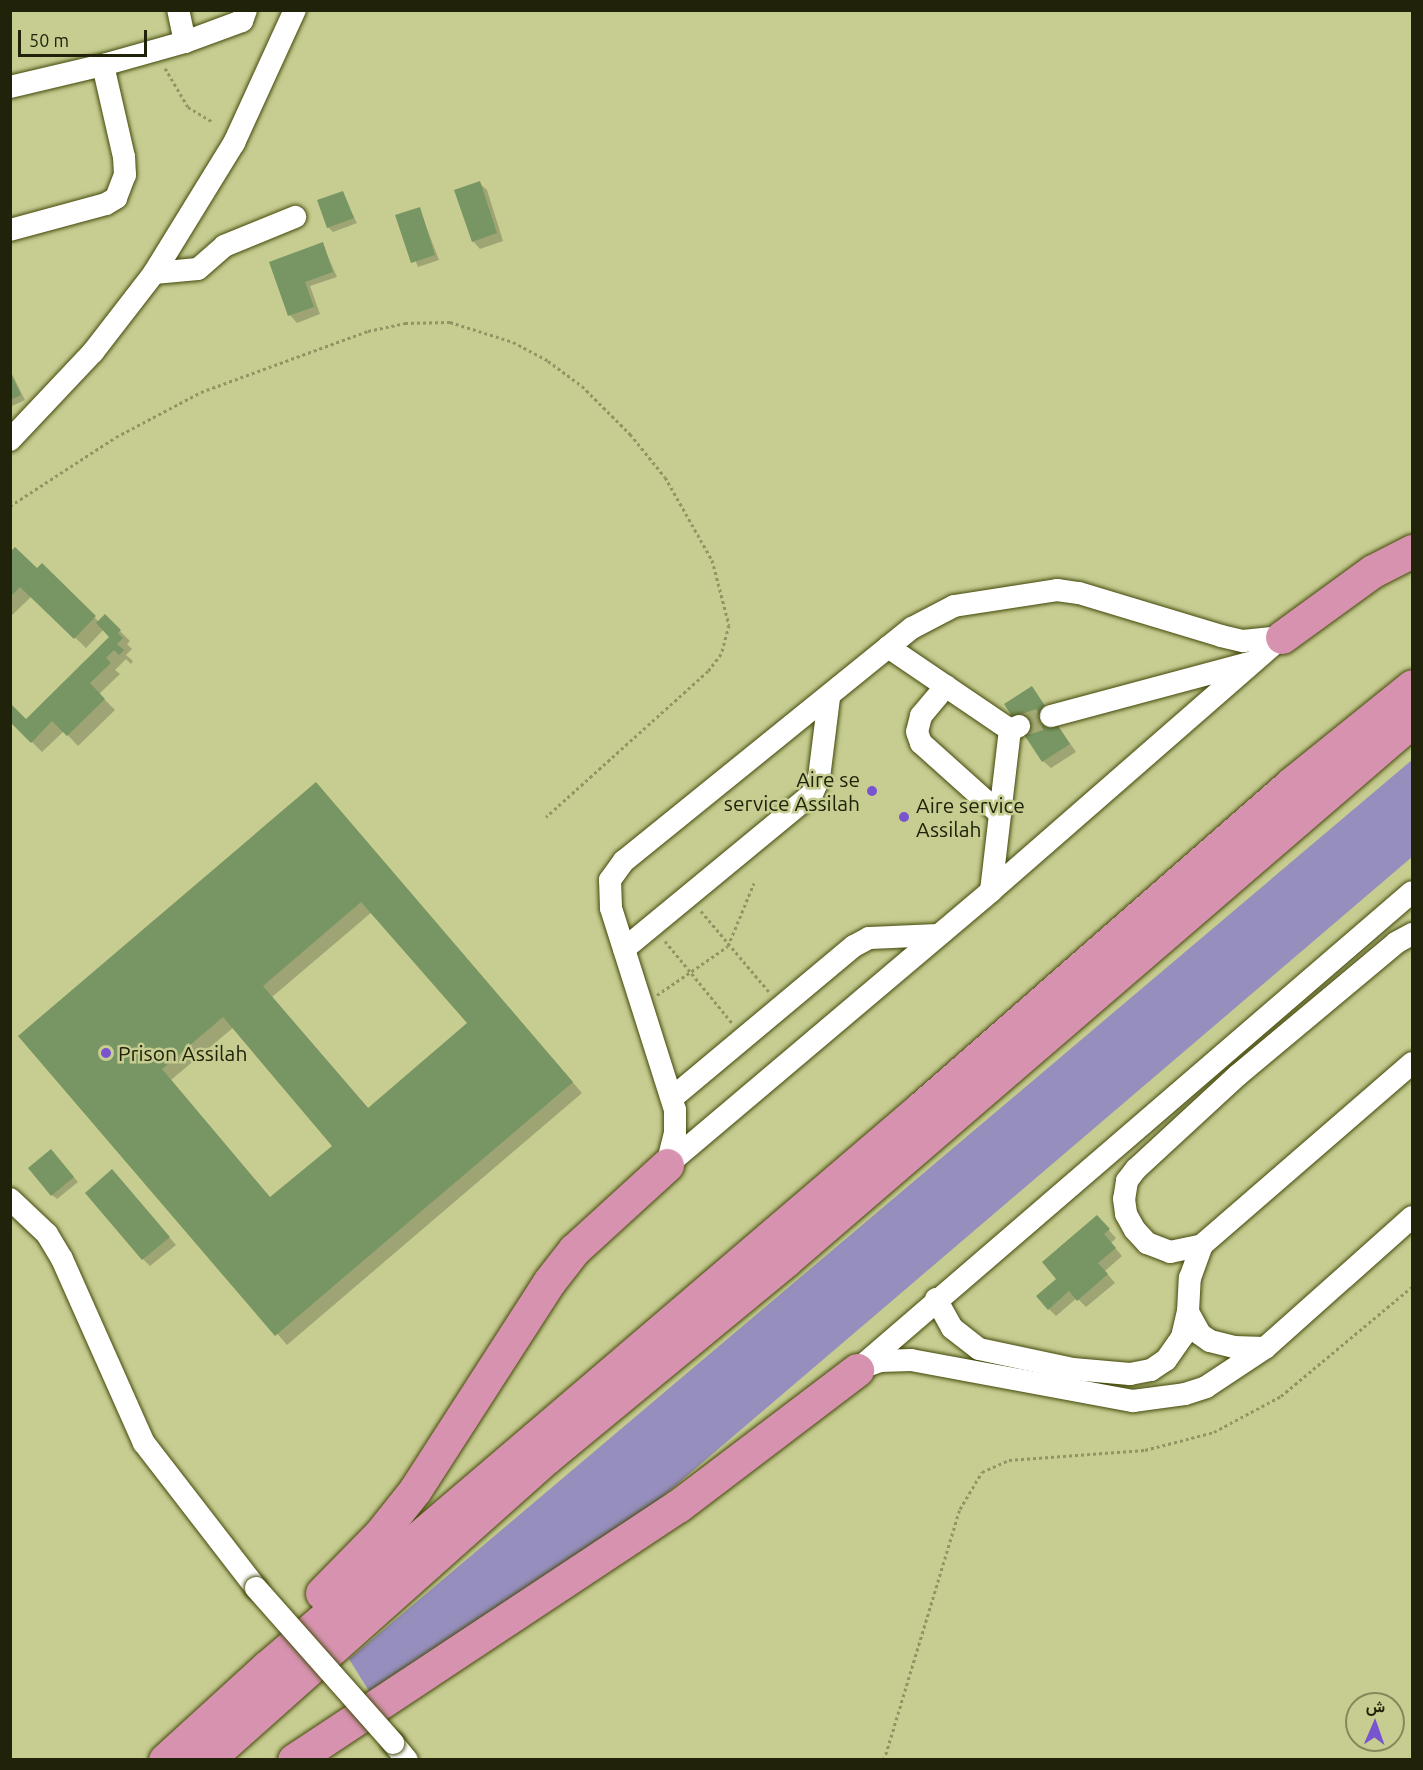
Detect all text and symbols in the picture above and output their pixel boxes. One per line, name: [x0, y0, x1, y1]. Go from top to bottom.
scale bar: [21, 18, 150, 56]
text: 50 m: [29, 30, 69, 50]
place label: Aire se service Assilah: [724, 766, 860, 816]
marker: Aire se service Assilah: [865, 784, 879, 798]
place label: Aire service Assilah: [916, 792, 1025, 842]
marker: Aire service Assilah: [897, 810, 911, 824]
place label: Prison Assilah: [118, 1040, 247, 1066]
marker: Prison Assilah: [99, 1046, 113, 1060]
north arrow: [1345, 1692, 1405, 1752]
text: ش: [1366, 1697, 1385, 1715]

